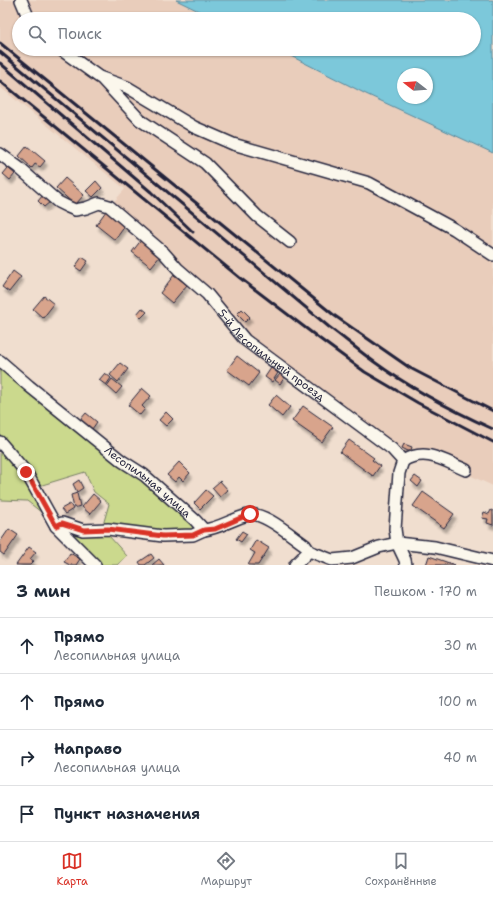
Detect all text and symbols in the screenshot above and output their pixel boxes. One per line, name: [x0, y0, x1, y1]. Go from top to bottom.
search box: [12, 12, 481, 56]
icon: search: [26, 23, 48, 45]
text: Поиск: [58, 24, 102, 44]
north arrow: [397, 68, 433, 104]
street label: 5-й Лесопильный проезд: [215, 306, 328, 405]
street label: Лесопильная улица: [101, 443, 194, 521]
route end: [17, 463, 35, 481]
route start: [241, 505, 259, 523]
text: 3 мин: [16, 580, 71, 602]
text: Пешком · 170 m: [374, 583, 477, 600]
text: Прямо: [54, 627, 104, 647]
icon: ahead: [16, 635, 38, 657]
text: 30 m: [443, 637, 477, 654]
text: Лесопильная улица: [54, 647, 180, 664]
icon: ahead: [16, 691, 38, 713]
text: Прямо: [54, 692, 104, 712]
text: 100 m: [438, 693, 477, 710]
text: Направо: [54, 739, 122, 759]
icon: right: [16, 747, 38, 769]
text: 40 m: [443, 749, 477, 766]
text: Лесопильная улица: [54, 759, 180, 776]
icon: arrive: [16, 803, 38, 825]
text: Пункт назначения: [54, 804, 200, 824]
tab: Карта: [56, 850, 88, 889]
tab: Маршрут: [201, 850, 252, 889]
tab: Сохранённые: [365, 850, 437, 889]

